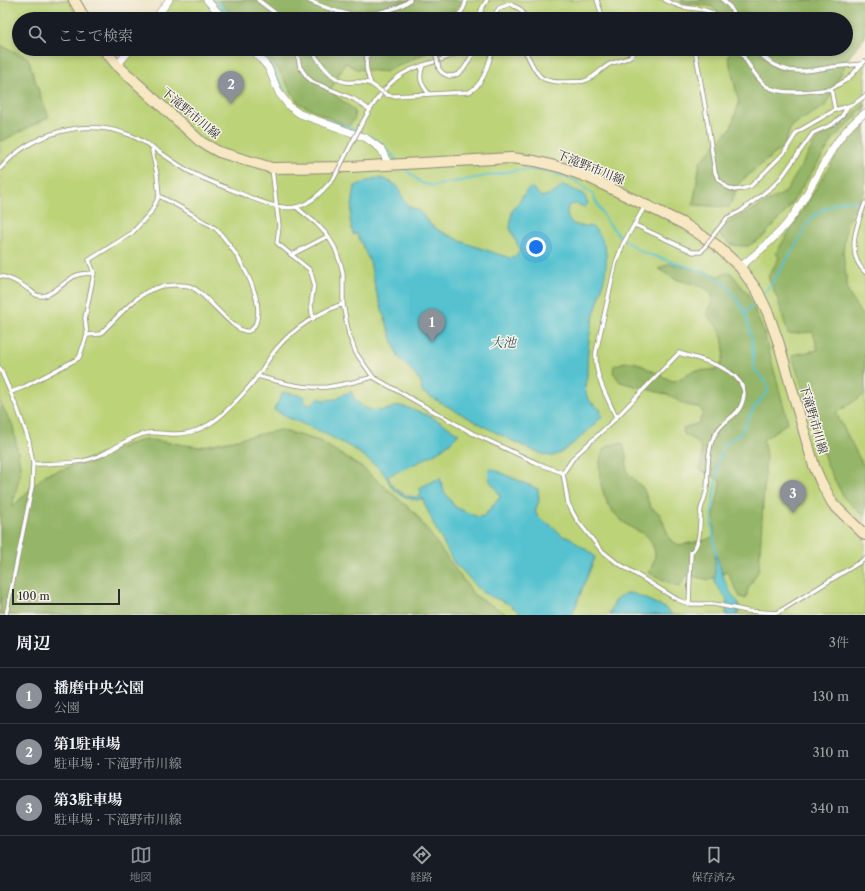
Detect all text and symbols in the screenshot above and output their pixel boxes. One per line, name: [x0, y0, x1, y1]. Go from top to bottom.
search box: [12, 12, 853, 56]
icon: search: [26, 23, 48, 45]
text: ここで検索: [58, 26, 133, 45]
pin: 2: [218, 71, 244, 104]
street label: 下滝野市川線: [159, 84, 223, 142]
street label: 下滝野市川線: [555, 147, 627, 187]
your location: [526, 237, 546, 257]
pin: 1: [419, 309, 445, 342]
water label: 大池: [490, 334, 518, 350]
street label: 下滝野市川線: [797, 382, 831, 456]
pin: 3: [780, 480, 806, 513]
scale bar: [12, 587, 120, 606]
text: 100 m: [18, 589, 50, 603]
text: 周辺: [16, 633, 50, 653]
text: 3件: [829, 634, 849, 650]
text: 播磨中央公園: [54, 678, 144, 697]
text: 1: [26, 688, 32, 704]
text: 130 m: [813, 688, 849, 704]
text: 公園: [54, 699, 80, 715]
text: 第1駐車場: [54, 734, 121, 753]
text: 2: [25, 744, 33, 760]
text: 310 m: [813, 744, 849, 760]
text: 駐車場 · 下滝野市川線: [54, 755, 182, 771]
text: 第3駐車場: [54, 790, 122, 809]
text: 3: [25, 800, 33, 816]
text: 340 m: [811, 800, 849, 816]
text: 駐車場 · 下滝野市川線: [54, 811, 182, 827]
tab: 地図: [130, 844, 152, 884]
tab: 経路: [411, 844, 433, 884]
tab: 保存済み: [692, 844, 736, 884]

